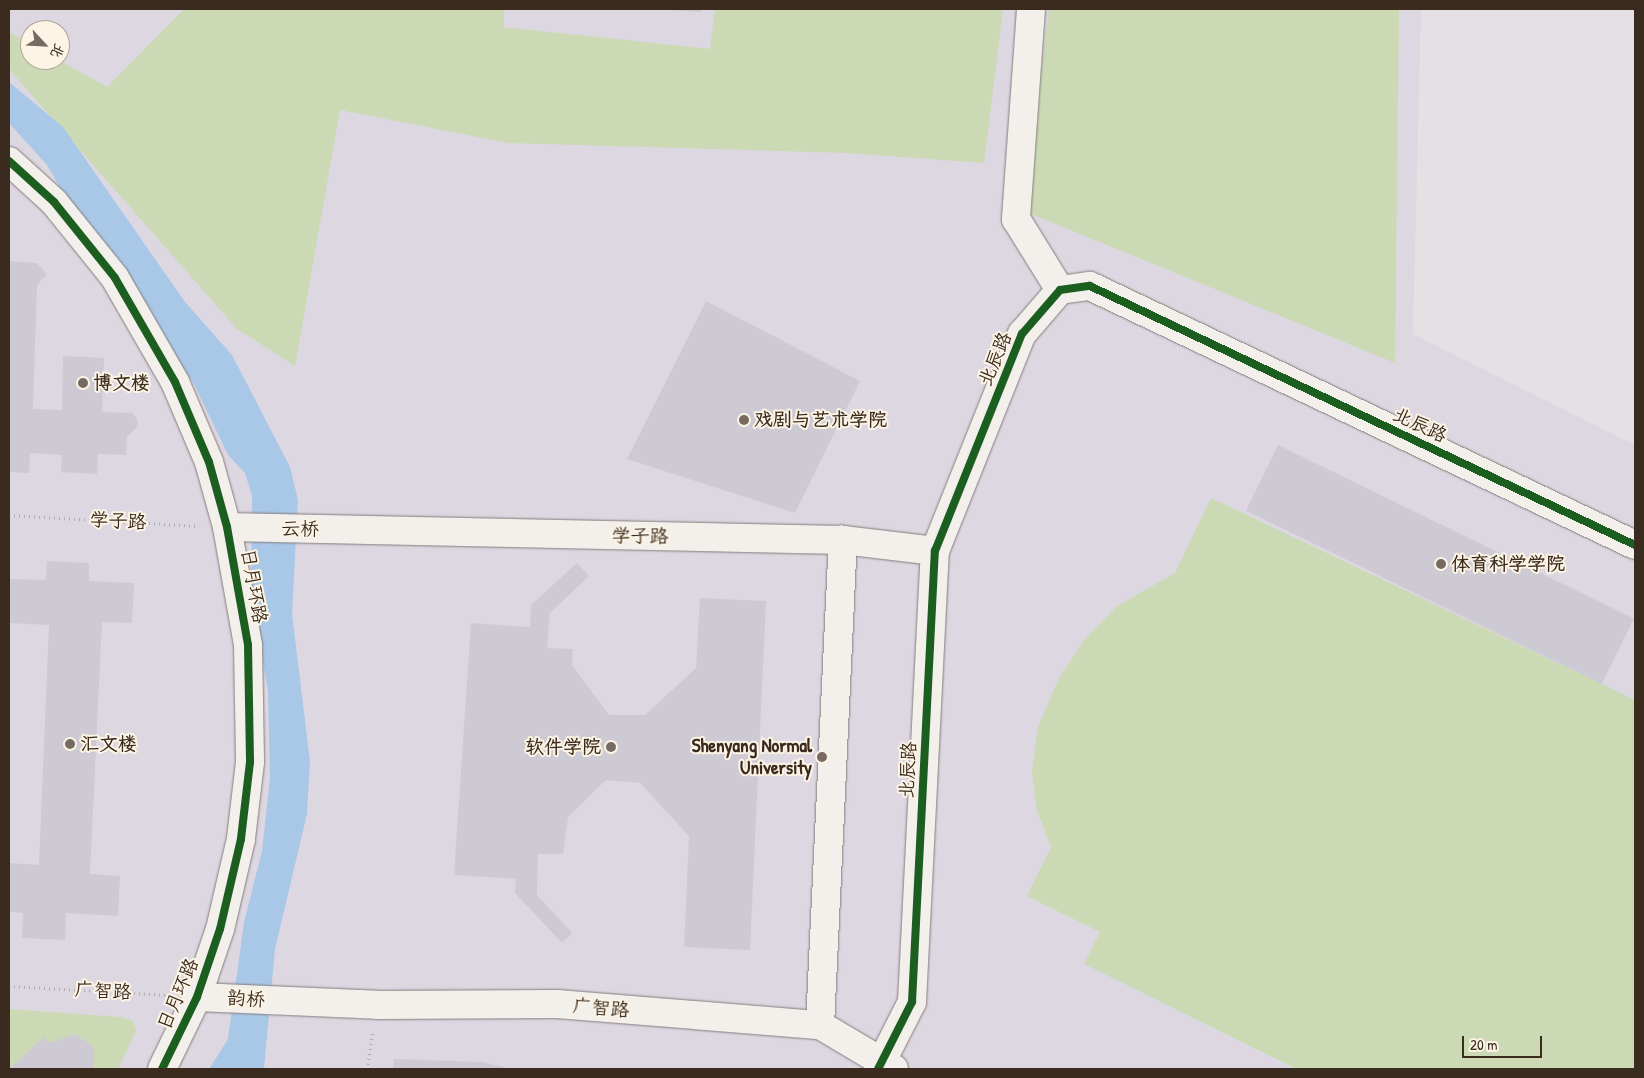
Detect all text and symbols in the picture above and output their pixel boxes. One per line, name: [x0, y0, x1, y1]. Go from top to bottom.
north arrow: [20, 20, 70, 70]
text: 北: [47, 41, 70, 61]
street label: 北辰路: [973, 328, 1017, 390]
place label: 博文楼: [93, 372, 150, 394]
marker: 博文楼: [77, 377, 89, 389]
street label: 北辰路: [1389, 403, 1451, 447]
place label: 戏剧与艺术学院: [754, 409, 887, 431]
marker: 戏剧与艺术学院: [738, 414, 750, 426]
street label: 学子路: [89, 508, 147, 534]
street label: 云桥: [281, 517, 319, 541]
street label: 学子路: [611, 524, 669, 548]
street label: 日月环路: [236, 547, 272, 625]
place label: 体育科学学院: [1451, 553, 1565, 575]
marker: 体育科学学院: [1435, 558, 1447, 570]
place label: 汇文楼: [80, 733, 137, 755]
place label: Shenyang Normal University: [692, 735, 812, 779]
place label: 软件学院: [525, 736, 601, 758]
marker: 汇文楼: [64, 738, 76, 750]
marker: 软件学院: [605, 741, 617, 753]
street label: 北辰路: [895, 741, 921, 799]
marker: Shenyang Normal University: [816, 751, 828, 763]
street label: 日月环路: [153, 955, 203, 1033]
street label: 广智路: [74, 978, 132, 1004]
street label: 韵桥: [226, 987, 266, 1011]
street label: 广智路: [572, 994, 630, 1022]
scale bar: [1464, 1026, 1544, 1058]
text: 20 m: [1470, 1034, 1497, 1055]

